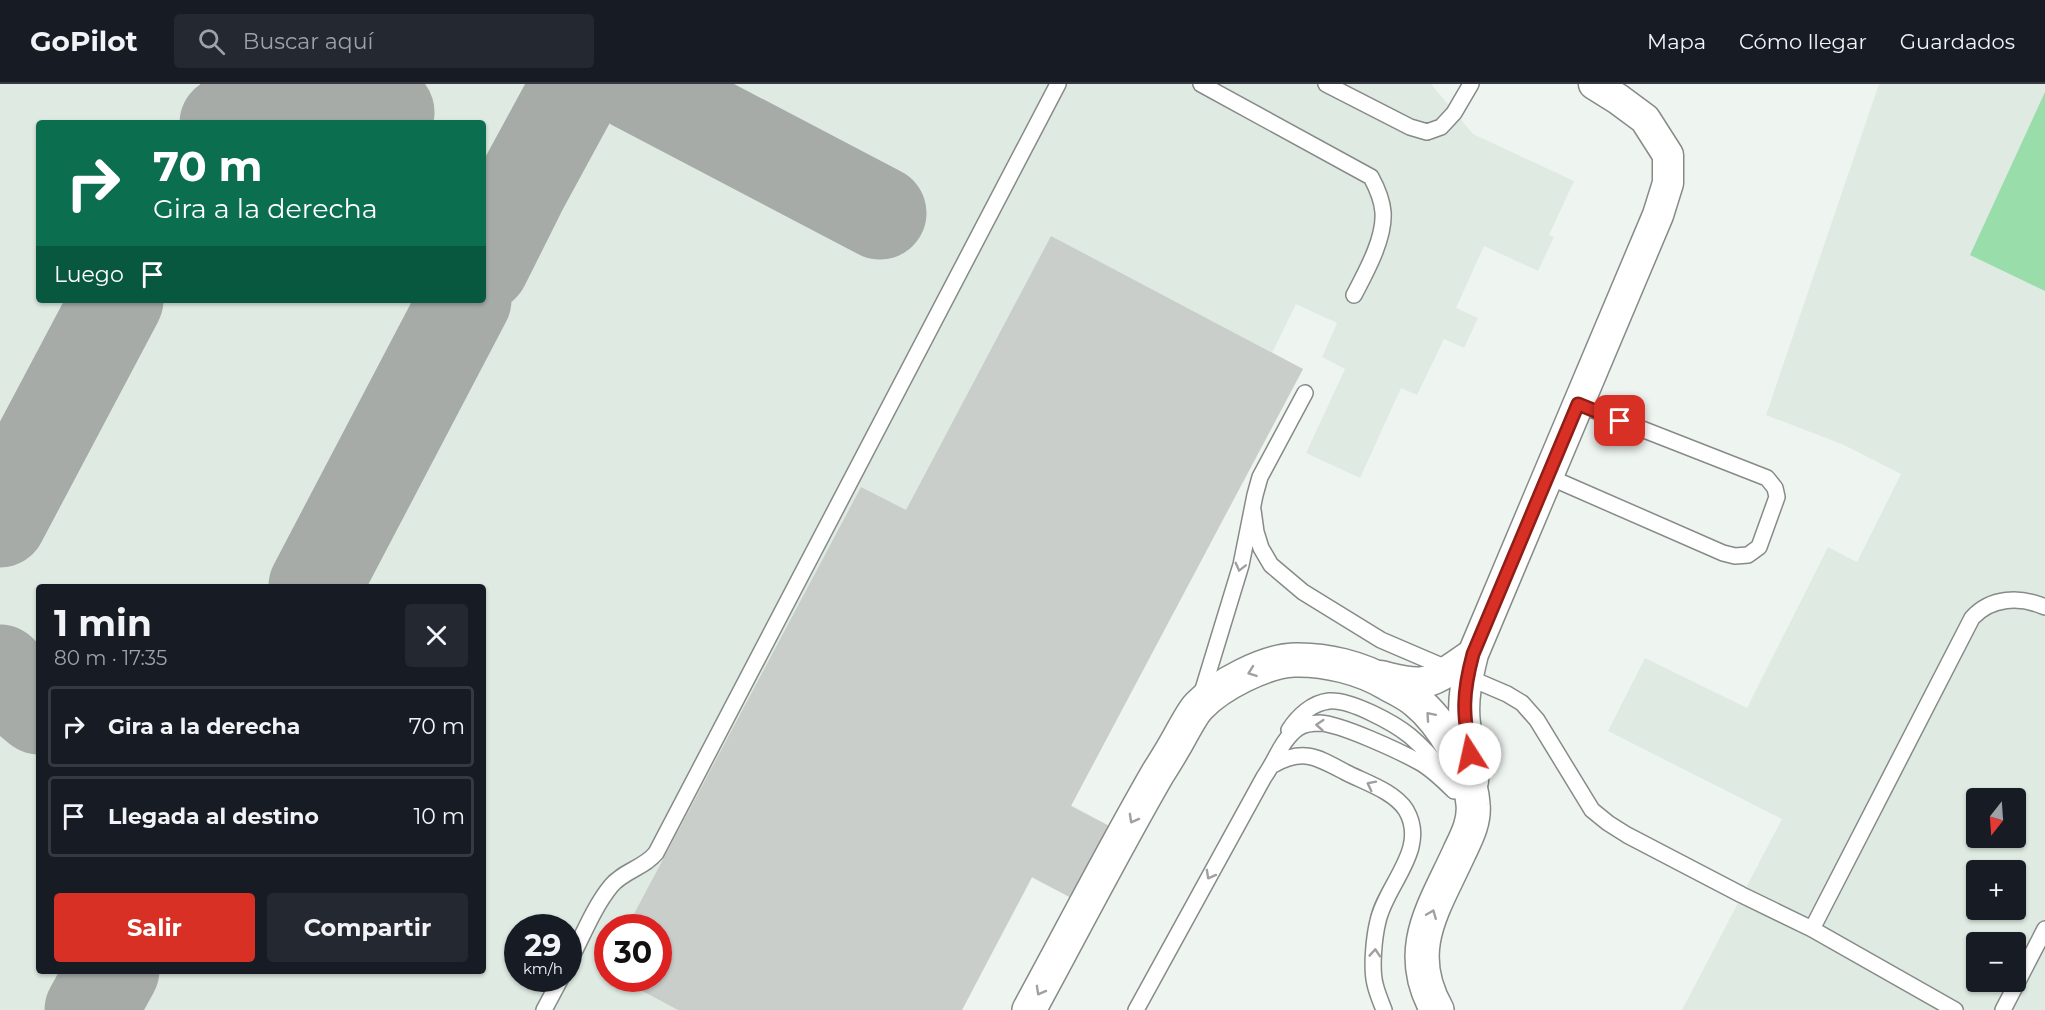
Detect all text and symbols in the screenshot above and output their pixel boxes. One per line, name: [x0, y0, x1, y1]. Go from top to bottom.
search box: [174, 14, 594, 68]
text: GoPilot: [30, 24, 138, 58]
icon: search: [195, 25, 228, 58]
text: Buscar aquí: [243, 28, 373, 55]
text: Mapa: [1647, 29, 1706, 54]
text: Cómo llegar: [1739, 29, 1867, 54]
text: Guardados: [1900, 29, 2015, 54]
text: 70 m: [153, 140, 263, 192]
icon: right: [54, 144, 132, 222]
text: Gira a la derecha: [153, 192, 378, 225]
icon: arrive: [136, 258, 169, 291]
text: Luego: [54, 261, 124, 288]
pin: [1594, 395, 1645, 446]
icon: arrive: [1603, 404, 1636, 437]
one-way arrow: [1234, 562, 1247, 572]
text: 1 min: [54, 601, 152, 645]
button: close: [405, 604, 468, 667]
text: 80 m · 17:35: [54, 646, 167, 670]
one-way arrow: [1247, 665, 1258, 678]
icon: right: [57, 710, 90, 743]
one-way arrow: [1426, 712, 1437, 723]
text: Gira a la derecha: [108, 713, 300, 740]
text: 70 m: [409, 713, 465, 740]
one-way arrow: [1316, 718, 1325, 731]
position arrow: [1438, 722, 1502, 786]
one-way arrow: [1367, 781, 1377, 792]
north arrow: [1966, 788, 2026, 848]
map controls: [1966, 788, 2026, 992]
icon: arrive: [57, 800, 90, 833]
text: Llegada al destino: [108, 803, 319, 830]
text: 10 m: [413, 803, 465, 830]
one-way arrow: [1129, 813, 1140, 824]
button: +: [1966, 860, 2026, 920]
one-way arrow: [1206, 868, 1217, 879]
button: Salir: [54, 893, 255, 962]
button: Compartir: [267, 893, 468, 962]
one-way arrow: [1425, 909, 1437, 920]
speed limit sign: 30: [594, 914, 672, 992]
text: 29: [525, 927, 561, 964]
button: −: [1966, 932, 2026, 992]
one-way arrow: [1368, 949, 1381, 958]
text: km/h: [523, 959, 563, 978]
one-way arrow: [1036, 984, 1047, 995]

